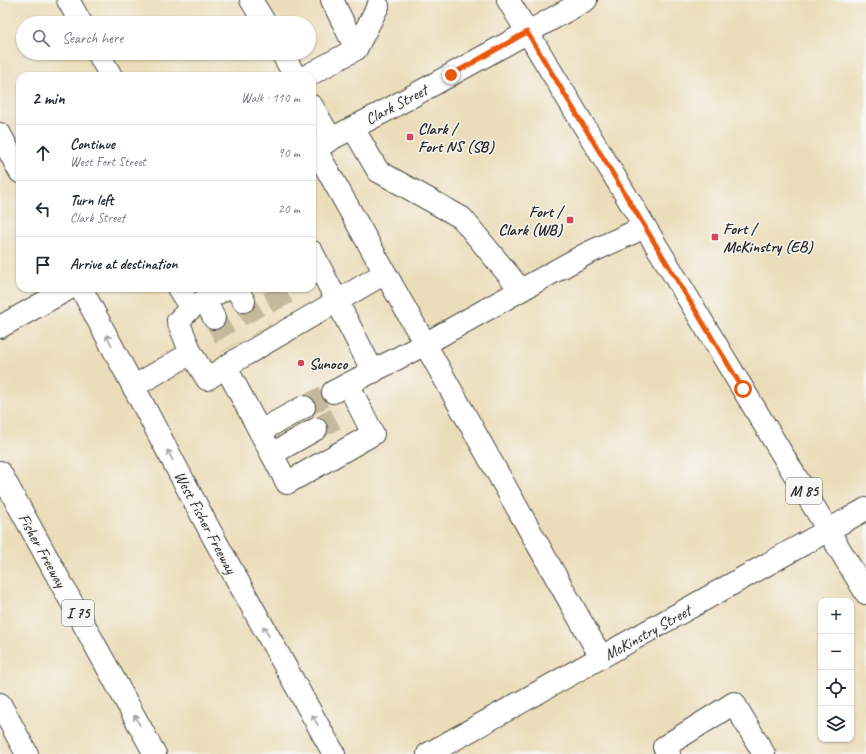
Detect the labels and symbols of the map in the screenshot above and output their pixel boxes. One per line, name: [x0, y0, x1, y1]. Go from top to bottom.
route end: [442, 66, 460, 84]
street label: Clark Street: [362, 79, 433, 130]
place label: Clark / Fort NS (SB): [418, 119, 495, 157]
marker: Clark / Fort NS (SB): [405, 132, 415, 142]
place label: Fort / Clark (WB): [498, 202, 566, 240]
marker: Fort / Clark (WB): [565, 215, 575, 225]
place label: Fort / McKinstry (EB): [723, 219, 814, 257]
marker: Fort / McKinstry (EB): [710, 232, 720, 242]
one-way arrow: [104, 335, 112, 347]
place label: Sunoco: [309, 354, 348, 374]
marker: Sunoco: [296, 358, 306, 368]
route start: [734, 380, 752, 398]
one-way arrow: [165, 449, 173, 461]
street label: West Fisher Freeway: [170, 468, 241, 579]
road number: M 85: [786, 478, 822, 504]
street label: Fisher Freeway: [14, 510, 71, 592]
road number: I 75: [62, 600, 94, 626]
street label: McKinstry Street: [601, 600, 697, 665]
one-way arrow: [261, 625, 269, 637]
one-way arrow: [132, 714, 140, 726]
one-way arrow: [311, 714, 319, 726]

